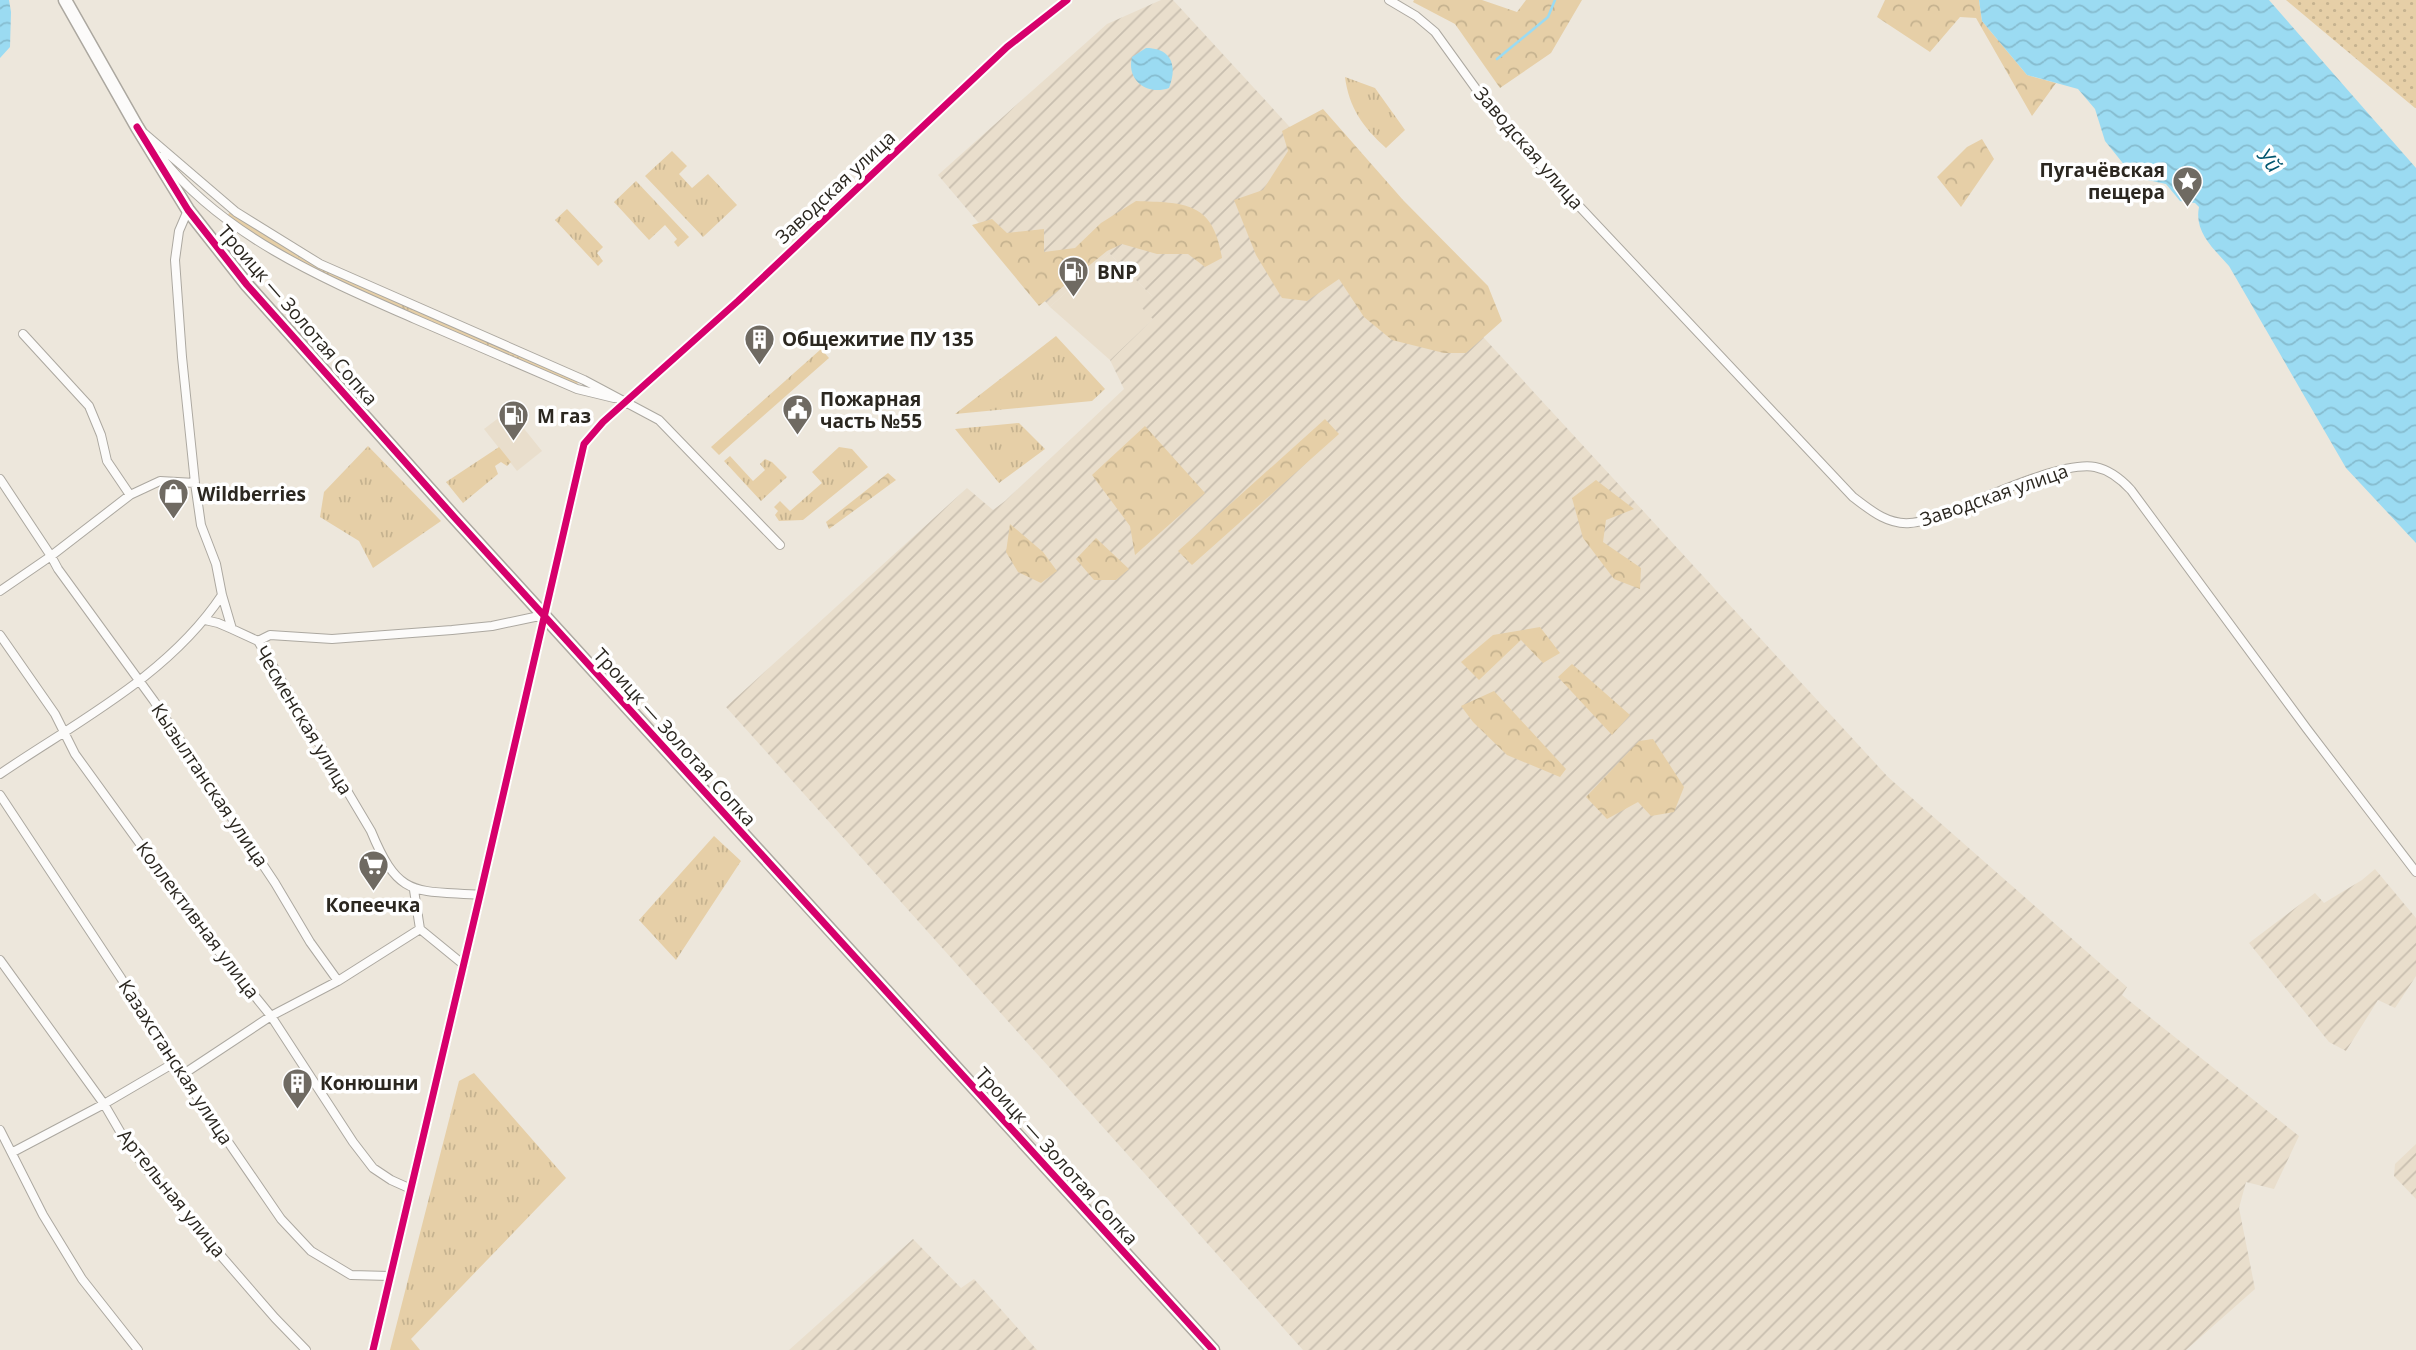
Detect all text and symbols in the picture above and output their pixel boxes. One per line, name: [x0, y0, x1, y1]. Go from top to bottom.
street label: Заводская улица: [1468, 81, 1590, 215]
street label: Заводская улица: [770, 125, 900, 249]
water label: Уй: [2251, 141, 2288, 178]
place label: Пугачёвская пещера: [2040, 157, 2165, 205]
place icon: Пугачёвская пещера: [2171, 164, 2205, 208]
street label: Троицк — Золотая Сопка: [212, 219, 384, 411]
fuel station icon: BNP: [1057, 255, 1091, 299]
place label: BNP: [1097, 259, 1137, 285]
building icon: Общежитие ПУ 135: [742, 322, 776, 366]
place label: Общежитие ПУ 135: [782, 326, 974, 352]
place label: Пожарная часть №55: [820, 386, 922, 434]
public building icon: Пожарная часть №55: [780, 393, 814, 437]
fuel station icon: М газ: [497, 399, 531, 443]
place label: М газ: [537, 403, 591, 429]
street label: Заводская улица: [1917, 458, 2071, 532]
shop icon: Wildberries: [157, 477, 191, 521]
place label: Wildberries: [197, 481, 306, 507]
street label: Чесменская улица: [249, 641, 359, 799]
street label: Троицк — Золотая Сопка: [588, 642, 762, 832]
street label: Кызылтанская улица: [145, 698, 275, 872]
street label: Коллективная улица: [130, 836, 266, 1004]
supermarket icon: Копеечка: [356, 849, 390, 893]
place label: Копеечка: [325, 892, 421, 918]
street label: Казахстанская улица: [113, 974, 239, 1150]
street label: Троицк — Золотая Сопка: [970, 1061, 1144, 1251]
building icon: Конюшни: [280, 1066, 314, 1110]
place label: Конюшни: [320, 1070, 418, 1096]
street label: Артельная улица: [112, 1123, 232, 1263]

